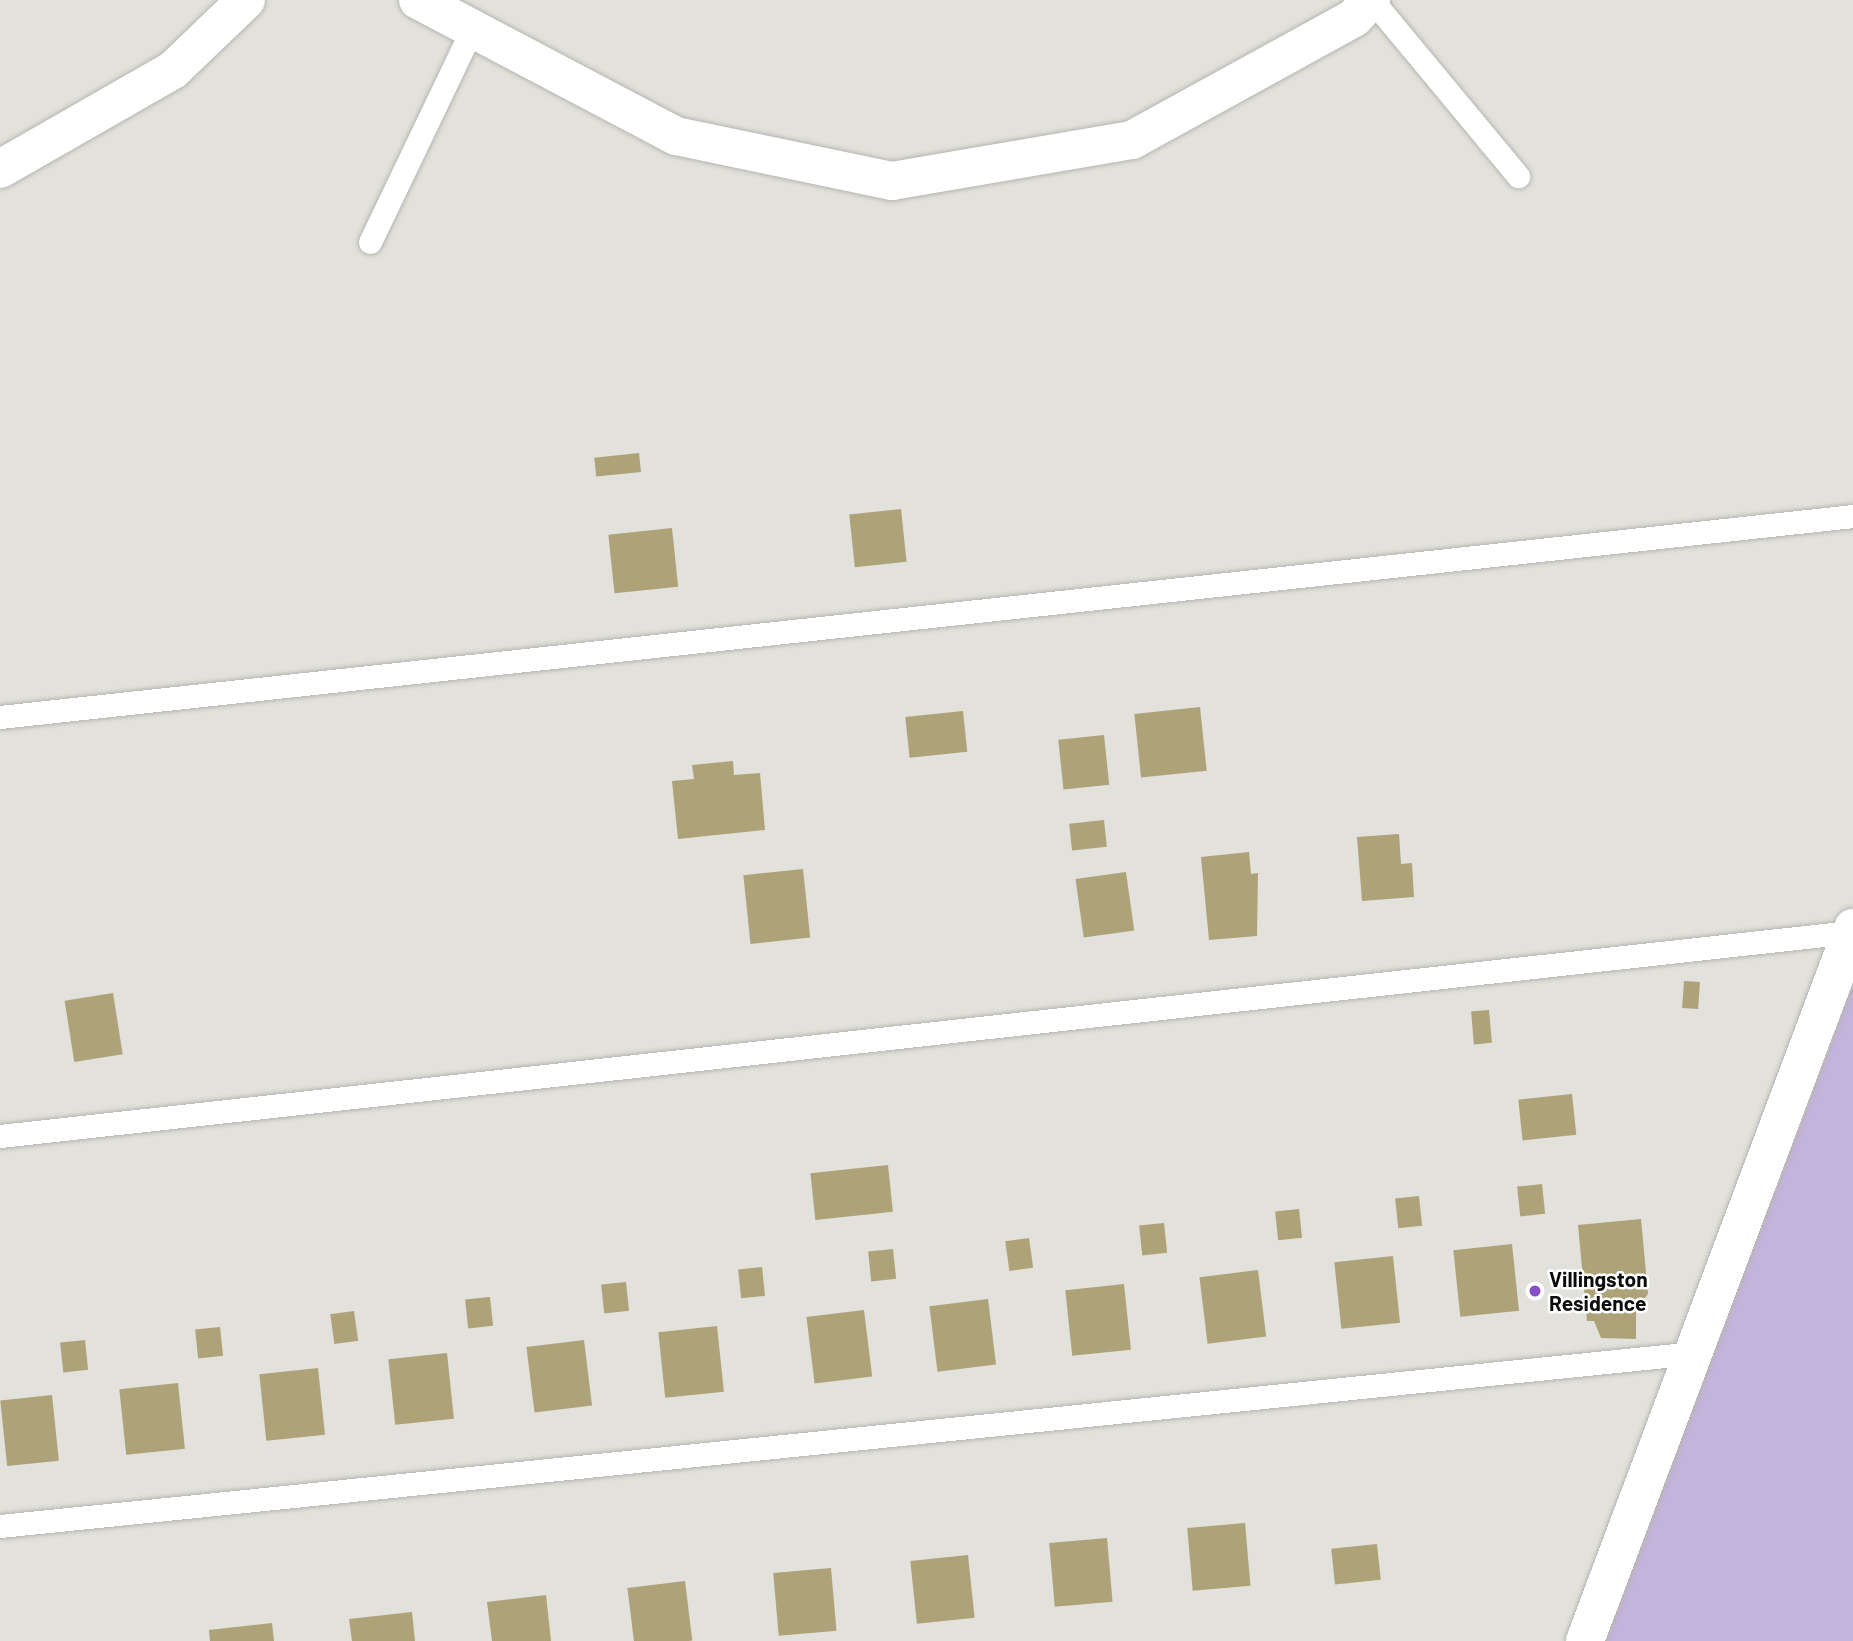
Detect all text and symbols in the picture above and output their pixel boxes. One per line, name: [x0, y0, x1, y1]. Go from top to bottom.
place label: Villingston Residence: [1549, 1266, 1648, 1316]
marker: Villingston Residence: [1527, 1283, 1543, 1299]

